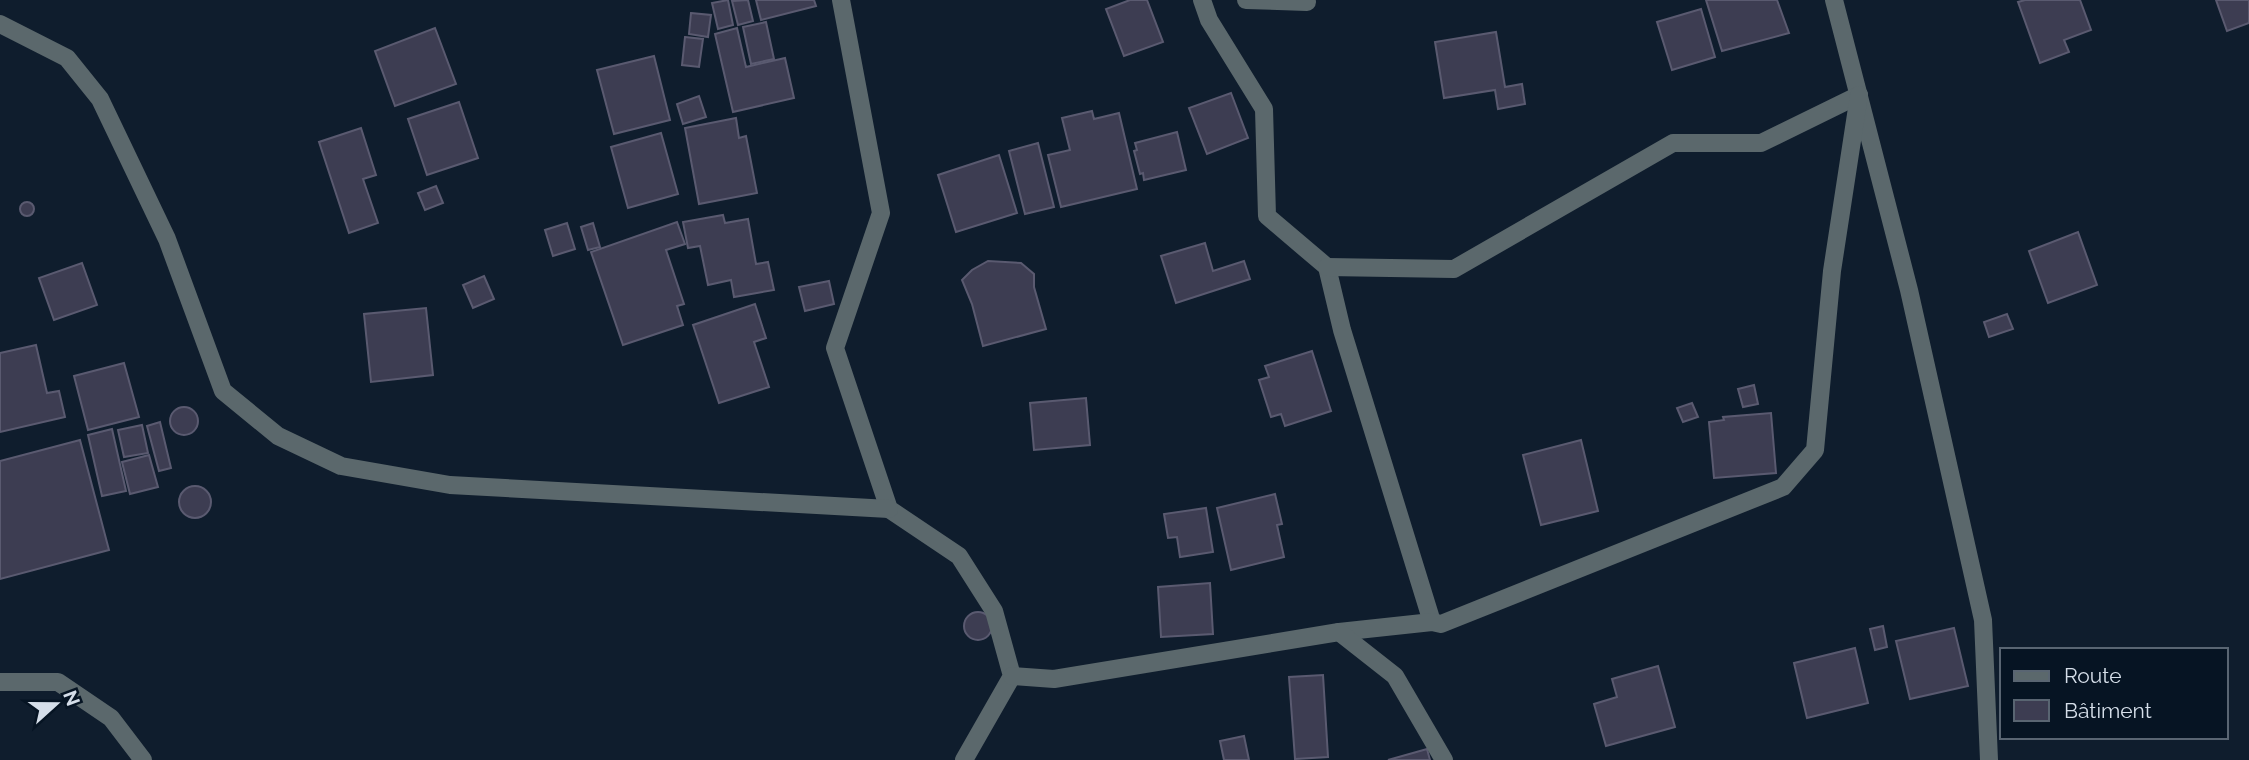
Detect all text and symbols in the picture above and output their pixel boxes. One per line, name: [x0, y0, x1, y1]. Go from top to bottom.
legend: [2000, 648, 2228, 739]
text: Route: [2064, 663, 2122, 688]
north arrow: [21, 669, 91, 739]
text: N: [59, 687, 85, 709]
text: Bâtiment: [2064, 698, 2152, 723]

